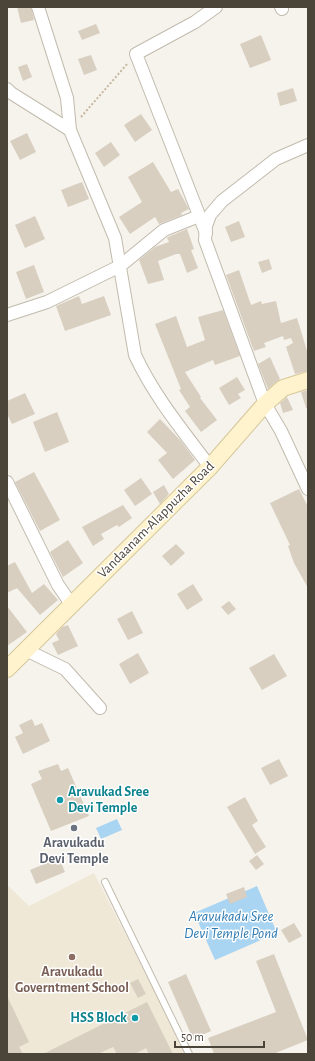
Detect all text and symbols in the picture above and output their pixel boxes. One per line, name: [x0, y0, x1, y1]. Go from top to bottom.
street label: Vandaanam-Alappuzha Road: [95, 459, 217, 581]
place label: Aravukad Sree Devi Temple: [68, 785, 149, 815]
marker: Aravukad Sree Devi Temple: [55, 795, 65, 805]
marker: Aravukadu Devi Temple: [69, 823, 79, 833]
place label: Aravukadu Devi Temple: [39, 836, 109, 866]
water label: Aravukadu Sree Devi Temple Pond: [184, 909, 278, 941]
marker: Aravukadu Governtment School: [67, 952, 77, 962]
place label: Aravukadu Governtment School: [15, 965, 129, 995]
place label: HSS Block: [70, 1011, 127, 1025]
marker: HSS Block: [130, 1013, 140, 1023]
scale bar: [175, 1023, 264, 1049]
text: 50 m: [181, 1031, 204, 1043]

